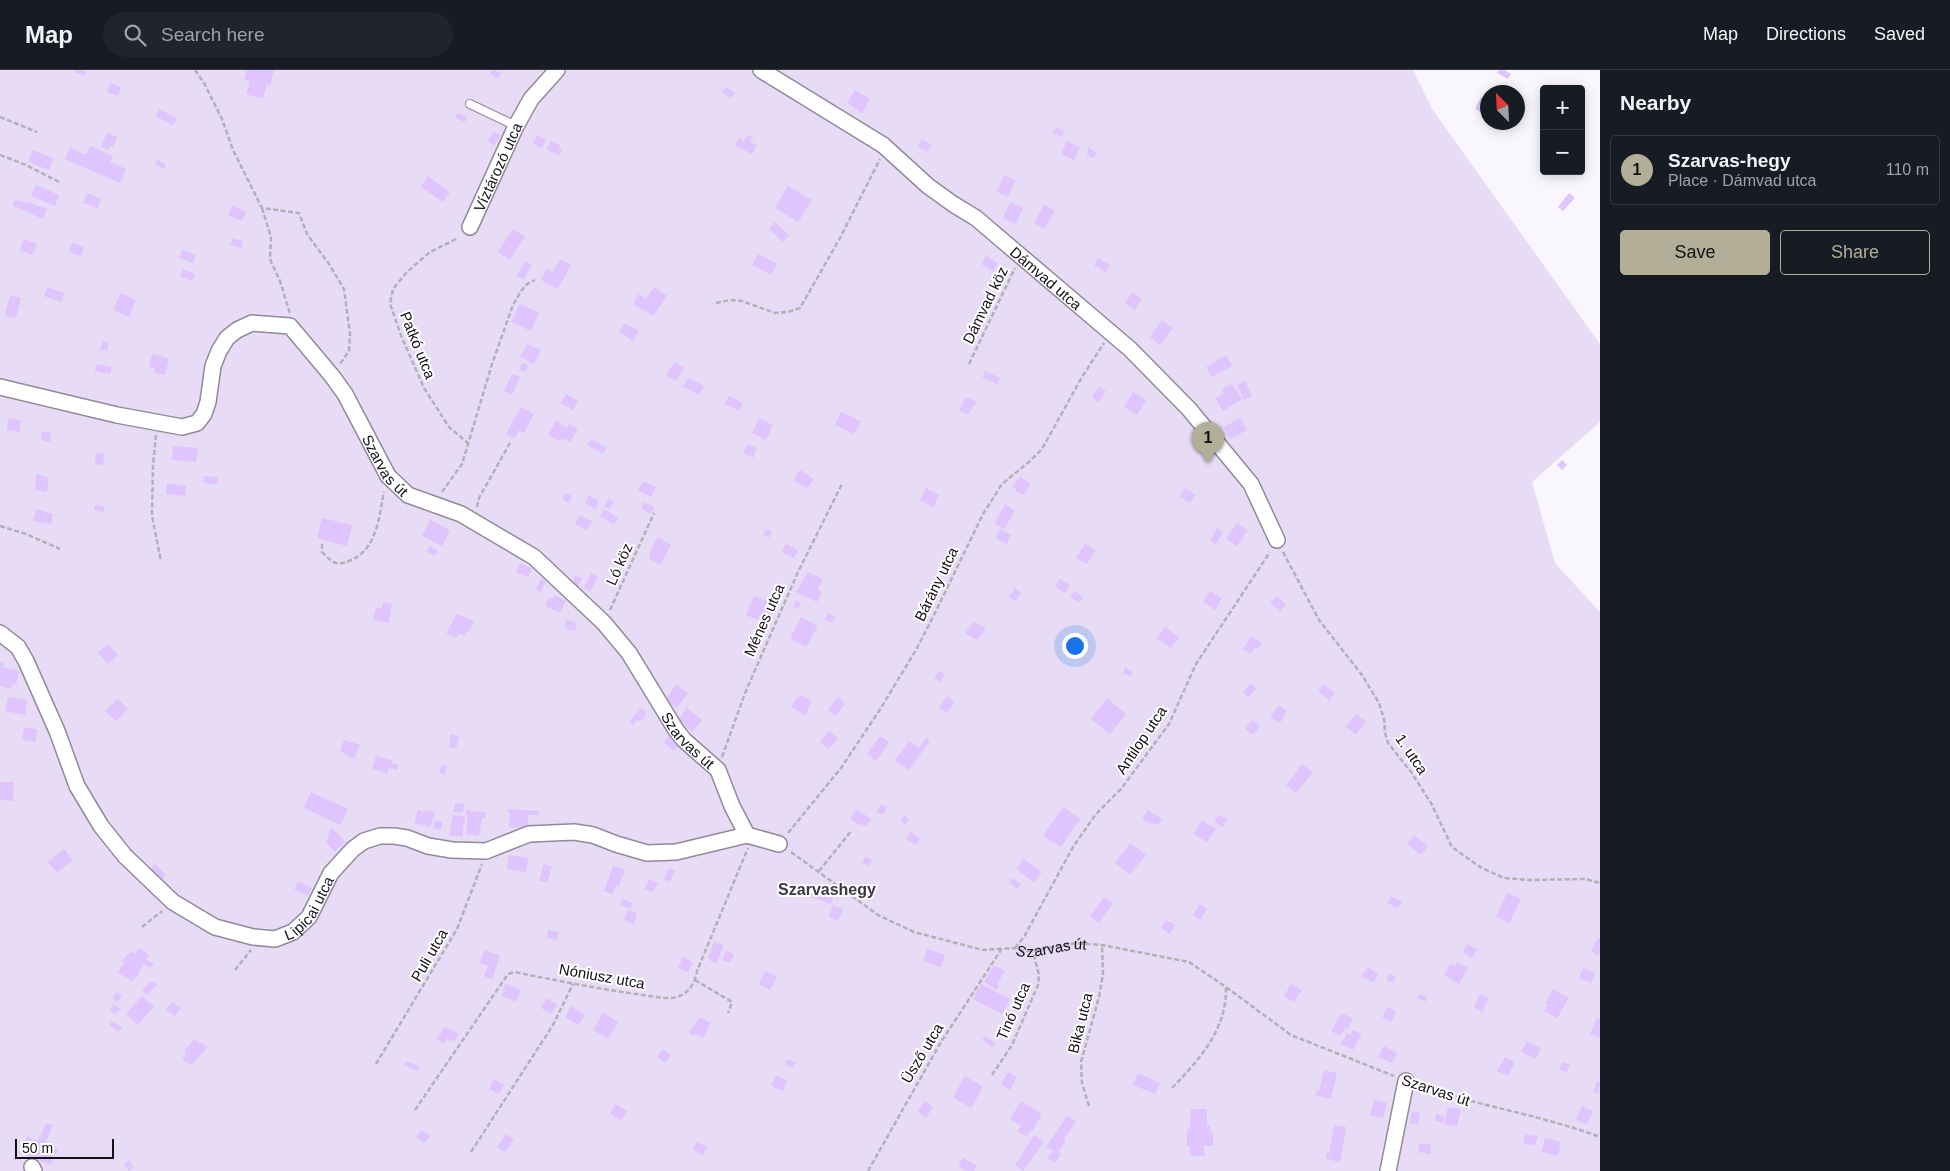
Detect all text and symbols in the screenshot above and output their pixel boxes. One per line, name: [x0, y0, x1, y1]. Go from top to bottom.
search box: [103, 12, 453, 57]
text: Map: [25, 21, 73, 48]
icon: search: [121, 21, 149, 49]
text: Search here: [161, 24, 265, 45]
text: Map: [1703, 24, 1738, 44]
text: Directions: [1766, 24, 1846, 44]
text: Saved: [1874, 24, 1925, 44]
north arrow: [1480, 85, 1525, 130]
map controls: [1540, 85, 1585, 175]
button: +: [1540, 85, 1585, 130]
text: Nearby: [1620, 91, 1691, 114]
street label: Víztározó utca: [470, 119, 525, 214]
button: −: [1540, 130, 1585, 175]
text: Szarvas-hegy: [1668, 150, 1791, 171]
text: 1: [1633, 161, 1641, 178]
text: 110 m: [1886, 161, 1929, 178]
text: Place · Dámvad utca: [1668, 172, 1817, 189]
button: Save: [1620, 230, 1770, 275]
button: Share: [1780, 230, 1930, 275]
street label: Dámvad utca: [1007, 243, 1086, 313]
street label: Dámvad köz: [959, 264, 1011, 346]
street label: Patkó utca: [397, 309, 439, 382]
pin: 1: [1192, 422, 1224, 463]
street label: Szarvas út: [359, 432, 413, 500]
street label: Ló köz: [602, 540, 636, 588]
street label: Bárány utca: [911, 544, 961, 624]
street label: Ménes utca: [740, 581, 788, 659]
your location: [1062, 633, 1088, 659]
street label: Antilop utca: [1112, 702, 1170, 777]
street label: Szarvas út: [658, 709, 719, 772]
street label: 1. utca: [1392, 731, 1432, 778]
street label: Lipicai utca: [282, 873, 337, 943]
district label: Szarvashegy: [778, 881, 876, 898]
street label: Puli utca: [407, 925, 451, 984]
street label: Szarvas út: [1014, 934, 1088, 960]
street label: Nóniusz utca: [558, 960, 647, 992]
street label: Tinó utca: [993, 979, 1033, 1042]
street label: Bika utca: [1064, 990, 1096, 1055]
street label: Üsző utca: [898, 1019, 947, 1086]
street label: Szarvas út: [1400, 1071, 1473, 1109]
scale bar: [15, 1136, 114, 1159]
text: 50 m: [22, 1140, 53, 1156]

